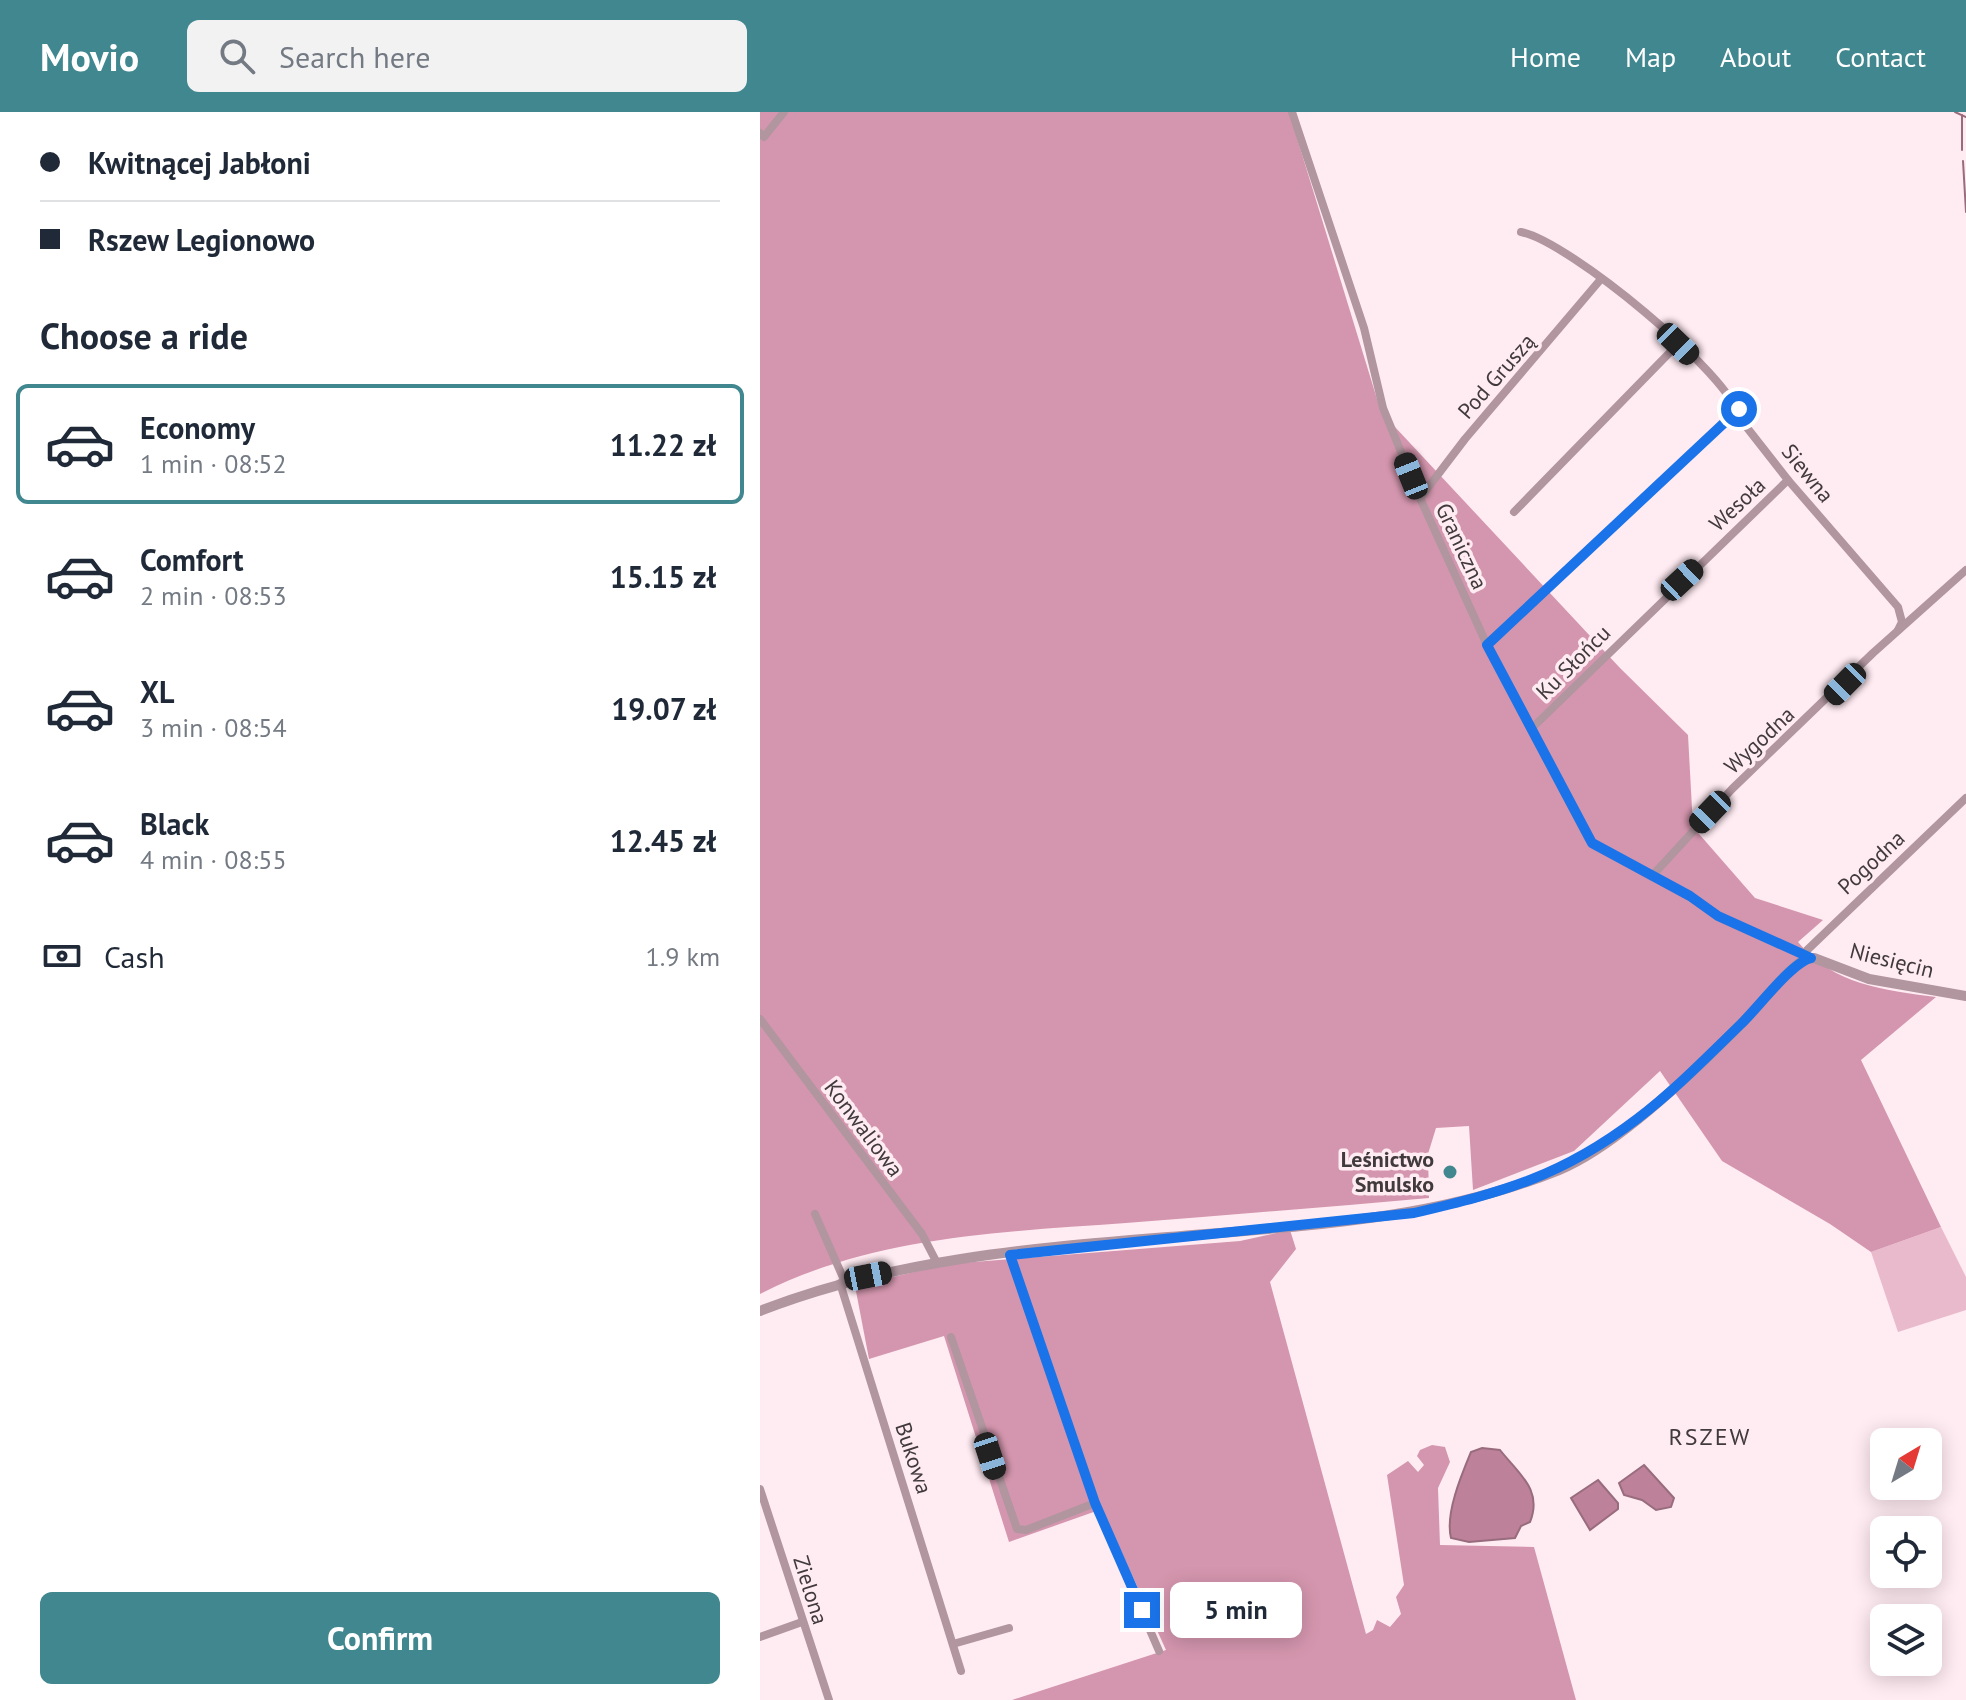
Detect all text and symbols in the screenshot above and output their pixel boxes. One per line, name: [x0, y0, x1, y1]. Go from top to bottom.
search box: [187, 20, 747, 92]
text: Movio: [40, 32, 139, 81]
icon: search: [215, 34, 259, 78]
text: Search here: [279, 37, 430, 76]
text: Home: [1510, 38, 1581, 75]
text: Map: [1625, 38, 1676, 75]
text: About: [1720, 38, 1791, 75]
text: Contact: [1835, 38, 1926, 75]
text: Kwitnącej Jabłoni: [88, 143, 311, 182]
text: Rszew Legionowo: [88, 220, 315, 259]
text: Choose a ride: [40, 312, 248, 359]
car: [1652, 319, 1704, 369]
street label: Pod Gruszą: [1451, 328, 1541, 424]
route start: [1721, 391, 1757, 427]
icon: car: [44, 408, 116, 480]
text: Economy: [140, 408, 255, 447]
text: 11.22 zł: [610, 425, 716, 464]
street label: Siewna: [1776, 438, 1840, 508]
text: 1 min · 08:52: [140, 447, 287, 480]
car: [1391, 449, 1431, 503]
street label: Wesoła: [1703, 471, 1771, 537]
street label: Graniczna: [1430, 498, 1494, 594]
icon: car: [44, 540, 116, 612]
text: Comfort: [140, 540, 243, 579]
car: [1656, 555, 1708, 605]
text: 15.15 zł: [610, 557, 716, 596]
text: 2 min · 08:53: [140, 579, 287, 612]
street label: Ku Słońcu: [1530, 619, 1616, 705]
car: [1820, 659, 1870, 709]
icon: car: [44, 672, 116, 744]
text: XL: [140, 672, 174, 711]
text: 19.07 zł: [611, 689, 716, 728]
street label: Wygodna: [1718, 700, 1800, 780]
text: 3 min · 08:54: [140, 711, 287, 744]
car: [1685, 786, 1735, 838]
icon: car: [44, 804, 116, 876]
text: Black: [140, 804, 209, 843]
text: 12.45 zł: [610, 821, 716, 860]
street label: Pogodna: [1832, 824, 1910, 900]
text: 4 min · 08:55: [140, 843, 287, 876]
icon: cash: [40, 934, 84, 978]
street label: Niesięcin: [1847, 936, 1937, 984]
text: Cash: [104, 937, 165, 976]
text: 1.9 km: [646, 940, 720, 973]
street label: Konwaliowa: [818, 1074, 910, 1182]
place label: Leśnictwo Smulsko: [1341, 1145, 1434, 1198]
marker: Leśnictwo Smulsko: [1441, 1163, 1459, 1181]
car: [842, 1260, 894, 1292]
street label: Bukowa: [889, 1419, 939, 1497]
district label: RSZEW: [1669, 1421, 1751, 1452]
north arrow: [1870, 1428, 1942, 1500]
map controls: [1870, 1428, 1942, 1676]
car: [971, 1429, 1009, 1483]
button: locate: [1870, 1516, 1942, 1588]
street label: Zielona: [787, 1552, 835, 1628]
callout: 5 min: [1170, 1582, 1302, 1638]
button: Confirm: [40, 1592, 720, 1684]
route end: [1124, 1592, 1160, 1628]
text: 5 min: [1204, 1593, 1268, 1626]
button: layers: [1870, 1604, 1942, 1676]

